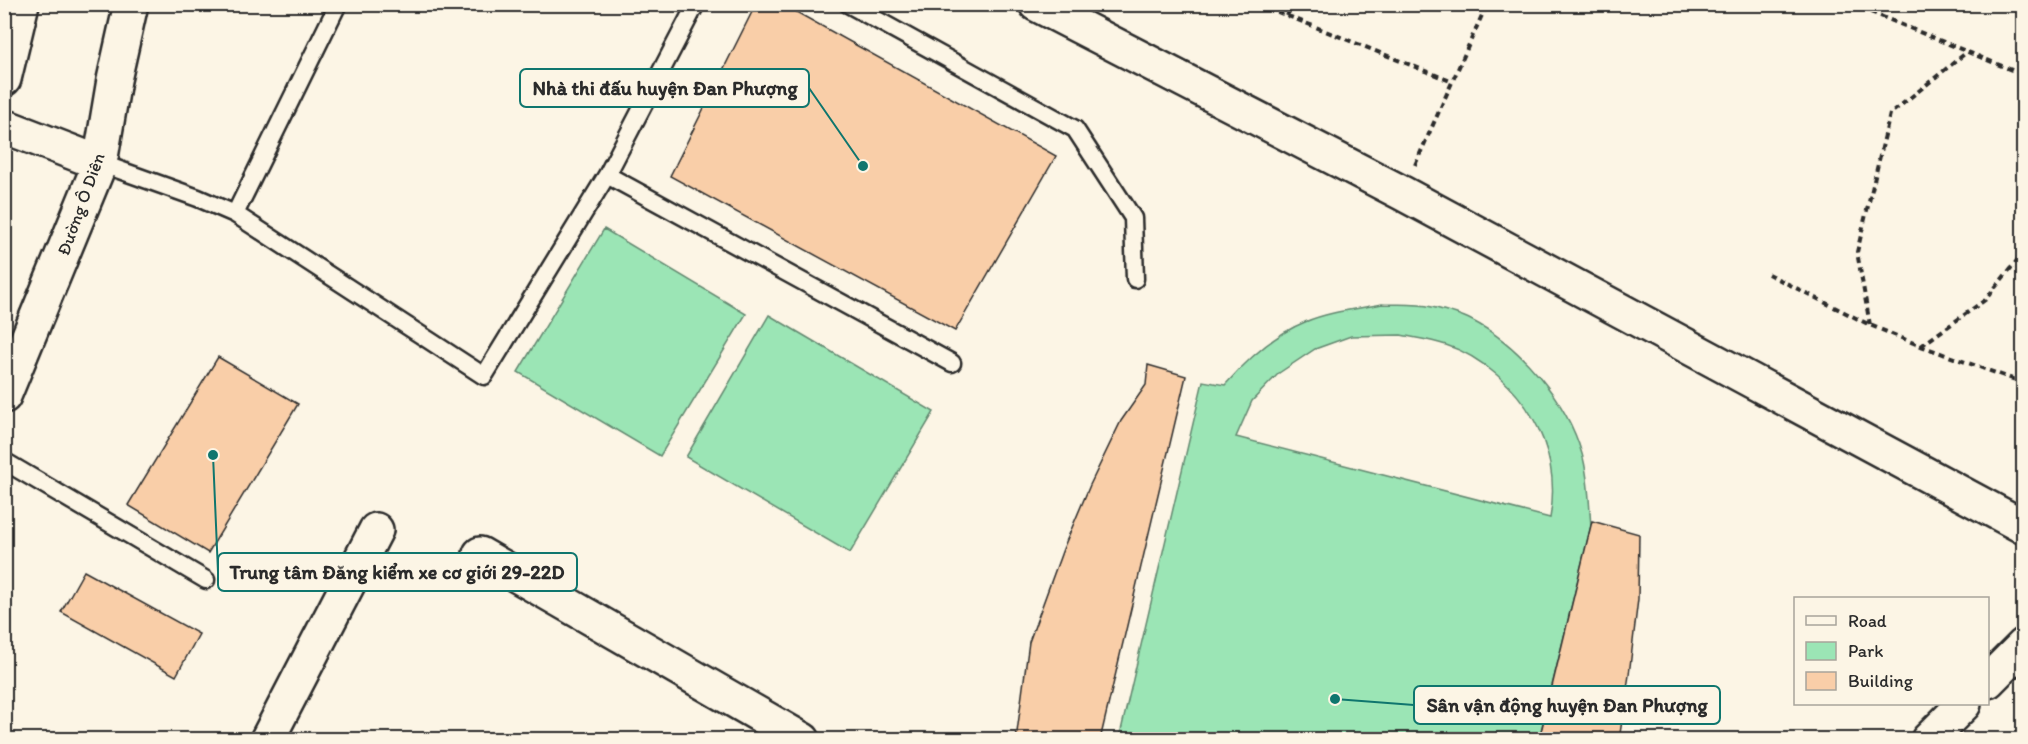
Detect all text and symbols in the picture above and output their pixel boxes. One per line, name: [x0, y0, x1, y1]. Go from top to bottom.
callout: Nhà thi đấu huyện Đan Phượng: [520, 69, 809, 107]
text: Nhà thi đấu huyện Đan Phượng: [532, 76, 798, 101]
street label: Đường Ô Diên: [52, 150, 110, 258]
callout: Trung tâm Đăng kiểm xe cơ giới 29-22D: [218, 553, 577, 591]
text: Trung tâm Đăng kiểm xe cơ giới 29-22D: [228, 560, 565, 585]
legend: [1794, 597, 1989, 705]
text: Road: [1848, 610, 1887, 632]
text: Park: [1848, 640, 1883, 662]
text: Building: [1848, 670, 1914, 692]
callout: Sân vận động huyện Đan Phượng: [1414, 686, 1720, 724]
text: Sân vận động huyện Đan Phượng: [1426, 693, 1708, 718]

